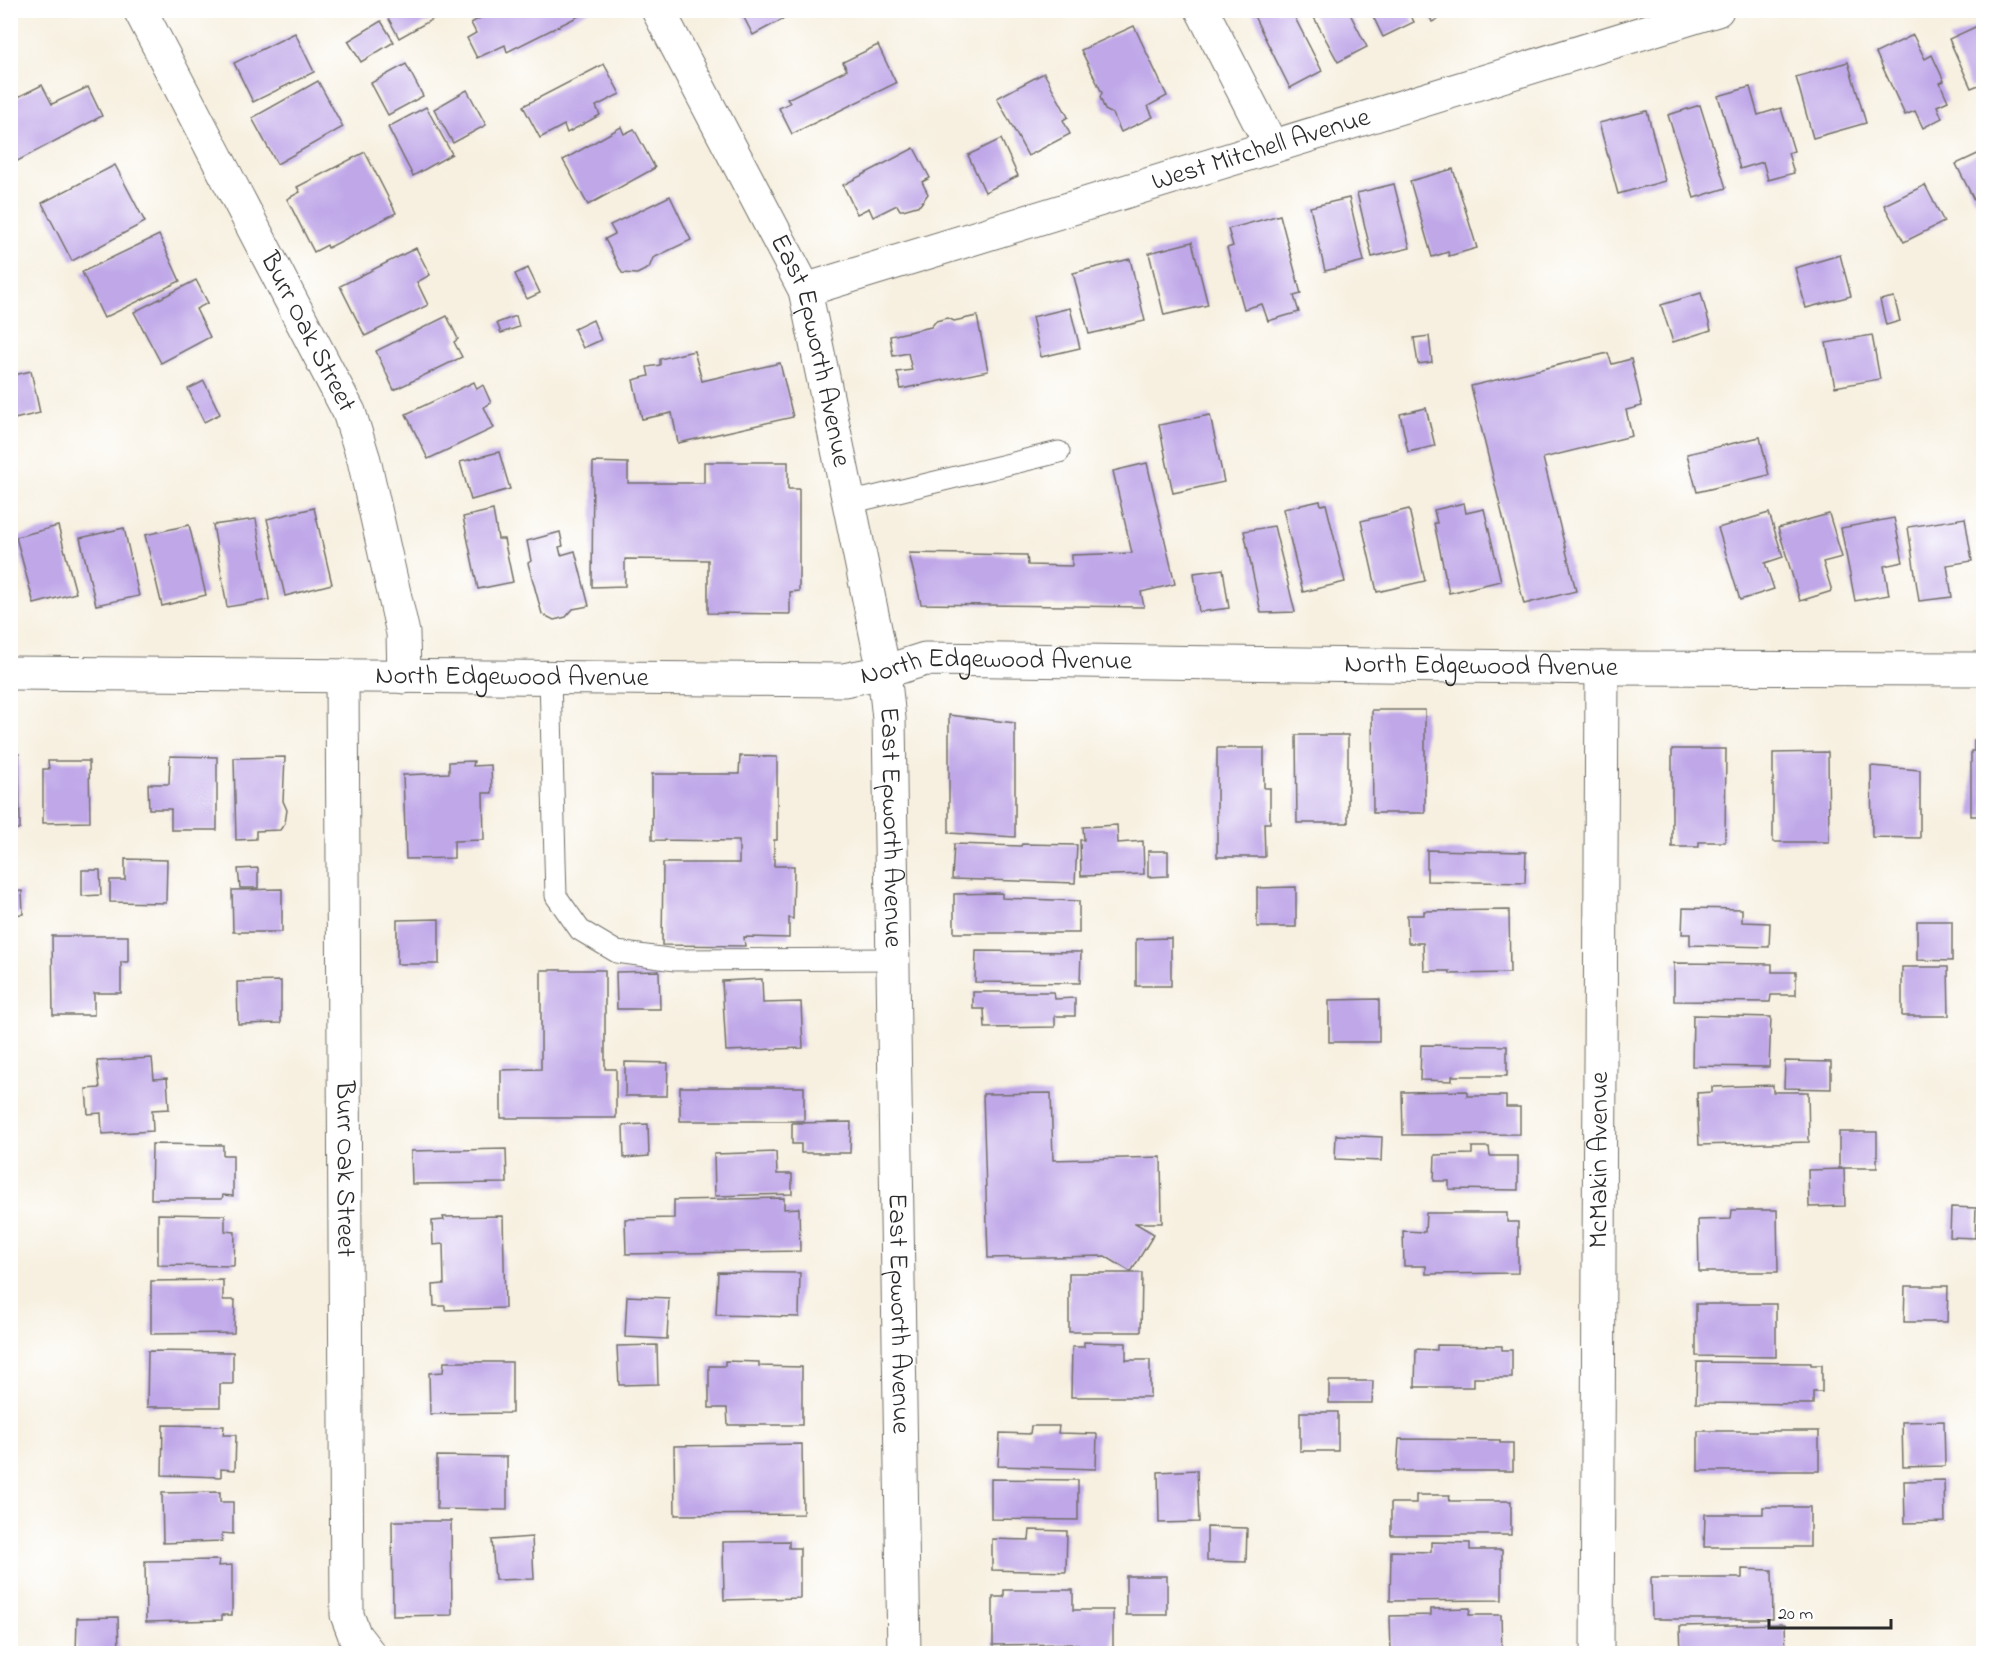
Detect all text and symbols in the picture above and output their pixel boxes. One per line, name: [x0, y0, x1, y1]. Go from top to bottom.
street label: West Mitchell Avenue: [1147, 98, 1376, 202]
street label: East Epworth Avenue: [760, 227, 861, 471]
street label: Burr Oak Street: [249, 244, 365, 419]
street label: North Edgewood Avenue: [857, 640, 1133, 696]
street label: North Edgewood Avenue: [1344, 645, 1619, 688]
street label: North Edgewood Avenue: [375, 657, 650, 698]
street label: East Epworth Avenue: [868, 705, 912, 949]
street label: McMakin Avenue: [1580, 1071, 1619, 1249]
street label: Burr Oak Street: [325, 1080, 365, 1257]
street label: East Epworth Avenue: [877, 1193, 920, 1435]
scale bar: [1769, 1592, 1890, 1630]
text: 20 m: [1778, 1602, 1813, 1628]

